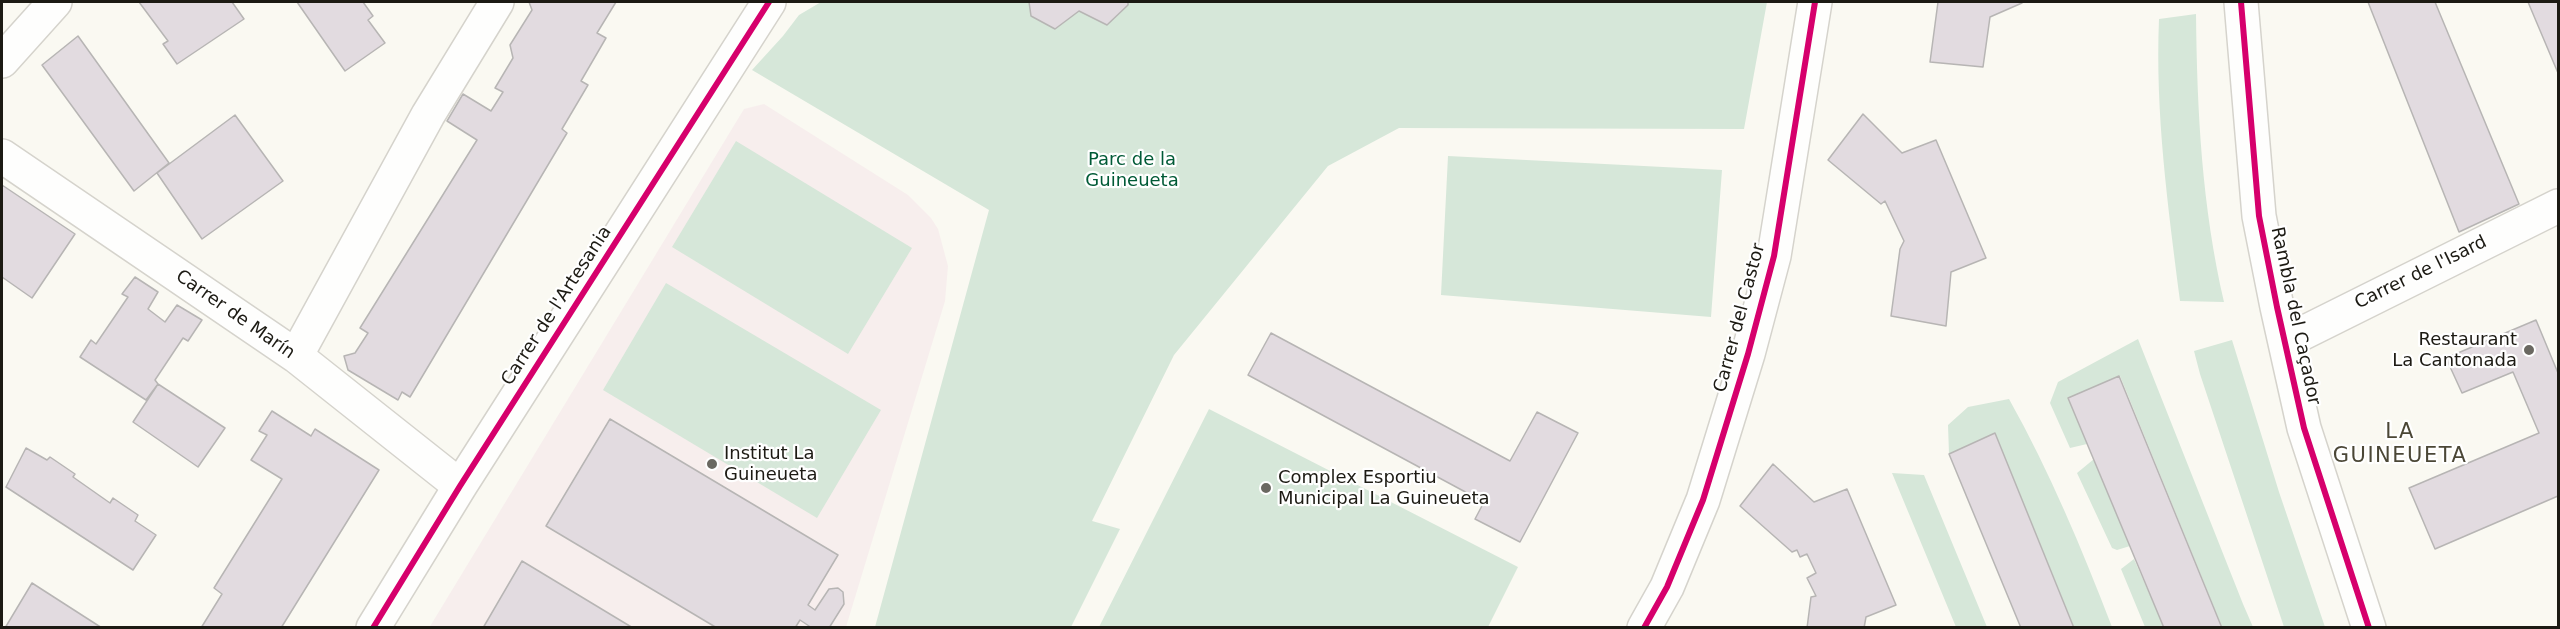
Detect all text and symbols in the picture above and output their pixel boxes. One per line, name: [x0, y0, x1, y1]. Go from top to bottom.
park label: Parc de la Guineueta: [1085, 149, 1179, 192]
street label: Carrer de l'Artesania: [497, 222, 617, 390]
street label: Rambla del Caçador: [2266, 225, 2324, 407]
street label: Carrer de l'Isard: [2351, 232, 2491, 314]
street label: Carrer del Castor: [1710, 241, 1770, 395]
street label: Carrer de Marín: [171, 266, 299, 364]
place label: Restaurant La Cantonada: [2392, 329, 2517, 372]
marker: Restaurant La Cantonada: [2522, 343, 2536, 357]
district label: LA GUINEUETA: [2333, 420, 2467, 470]
place label: Institut La Guineueta: [724, 443, 817, 486]
marker: Institut La Guineueta: [705, 457, 719, 471]
place label: Complex Esportiu Municipal La Guineueta: [1278, 467, 1490, 510]
marker: Complex Esportiu Municipal La Guineueta: [1259, 481, 1273, 495]

